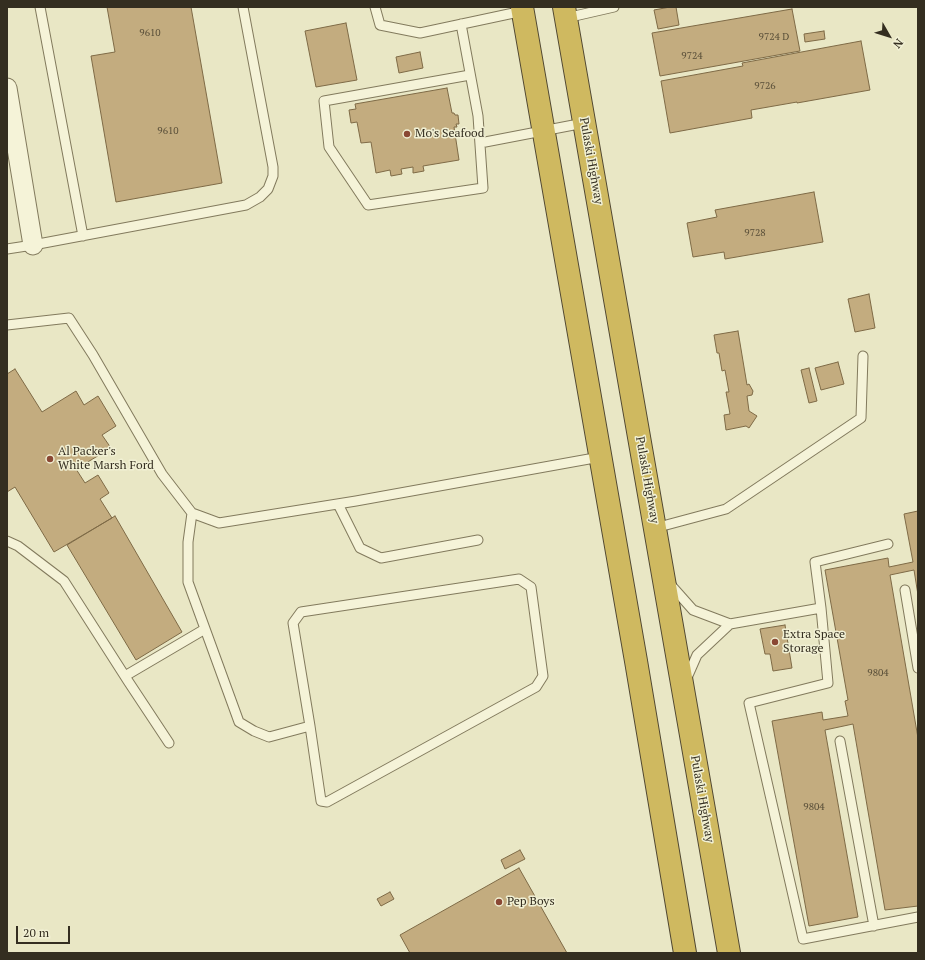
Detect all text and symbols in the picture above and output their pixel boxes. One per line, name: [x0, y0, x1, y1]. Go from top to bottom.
north arrow: [869, 16, 909, 56]
house number: 9610: [139, 27, 161, 39]
house number: 9724 D: [759, 31, 789, 43]
text: N: [890, 36, 906, 51]
house number: 9724: [681, 50, 703, 62]
house number: 9726: [754, 80, 776, 92]
street label: Pulaski Highway: [576, 116, 606, 206]
house number: 9610: [157, 125, 179, 137]
place label: Mo's Seafood: [415, 127, 484, 141]
marker: Mo's Seafood: [402, 129, 412, 139]
house number: 9728: [744, 227, 766, 239]
street label: Pulaski Highway: [632, 435, 662, 525]
place label: Al Packer's White Marsh Ford: [58, 445, 154, 473]
marker: Al Packer's White Marsh Ford: [45, 454, 55, 464]
place label: Extra Space Storage: [783, 628, 845, 656]
marker: Extra Space Storage: [770, 637, 780, 647]
house number: 9804: [867, 667, 889, 679]
street label: Pulaski Highway: [687, 754, 717, 844]
house number: 9804: [803, 801, 825, 813]
place label: Pep Boys: [507, 895, 555, 909]
marker: Pep Boys: [494, 897, 504, 907]
scale bar: [18, 918, 72, 944]
text: 20 m: [23, 925, 49, 940]

